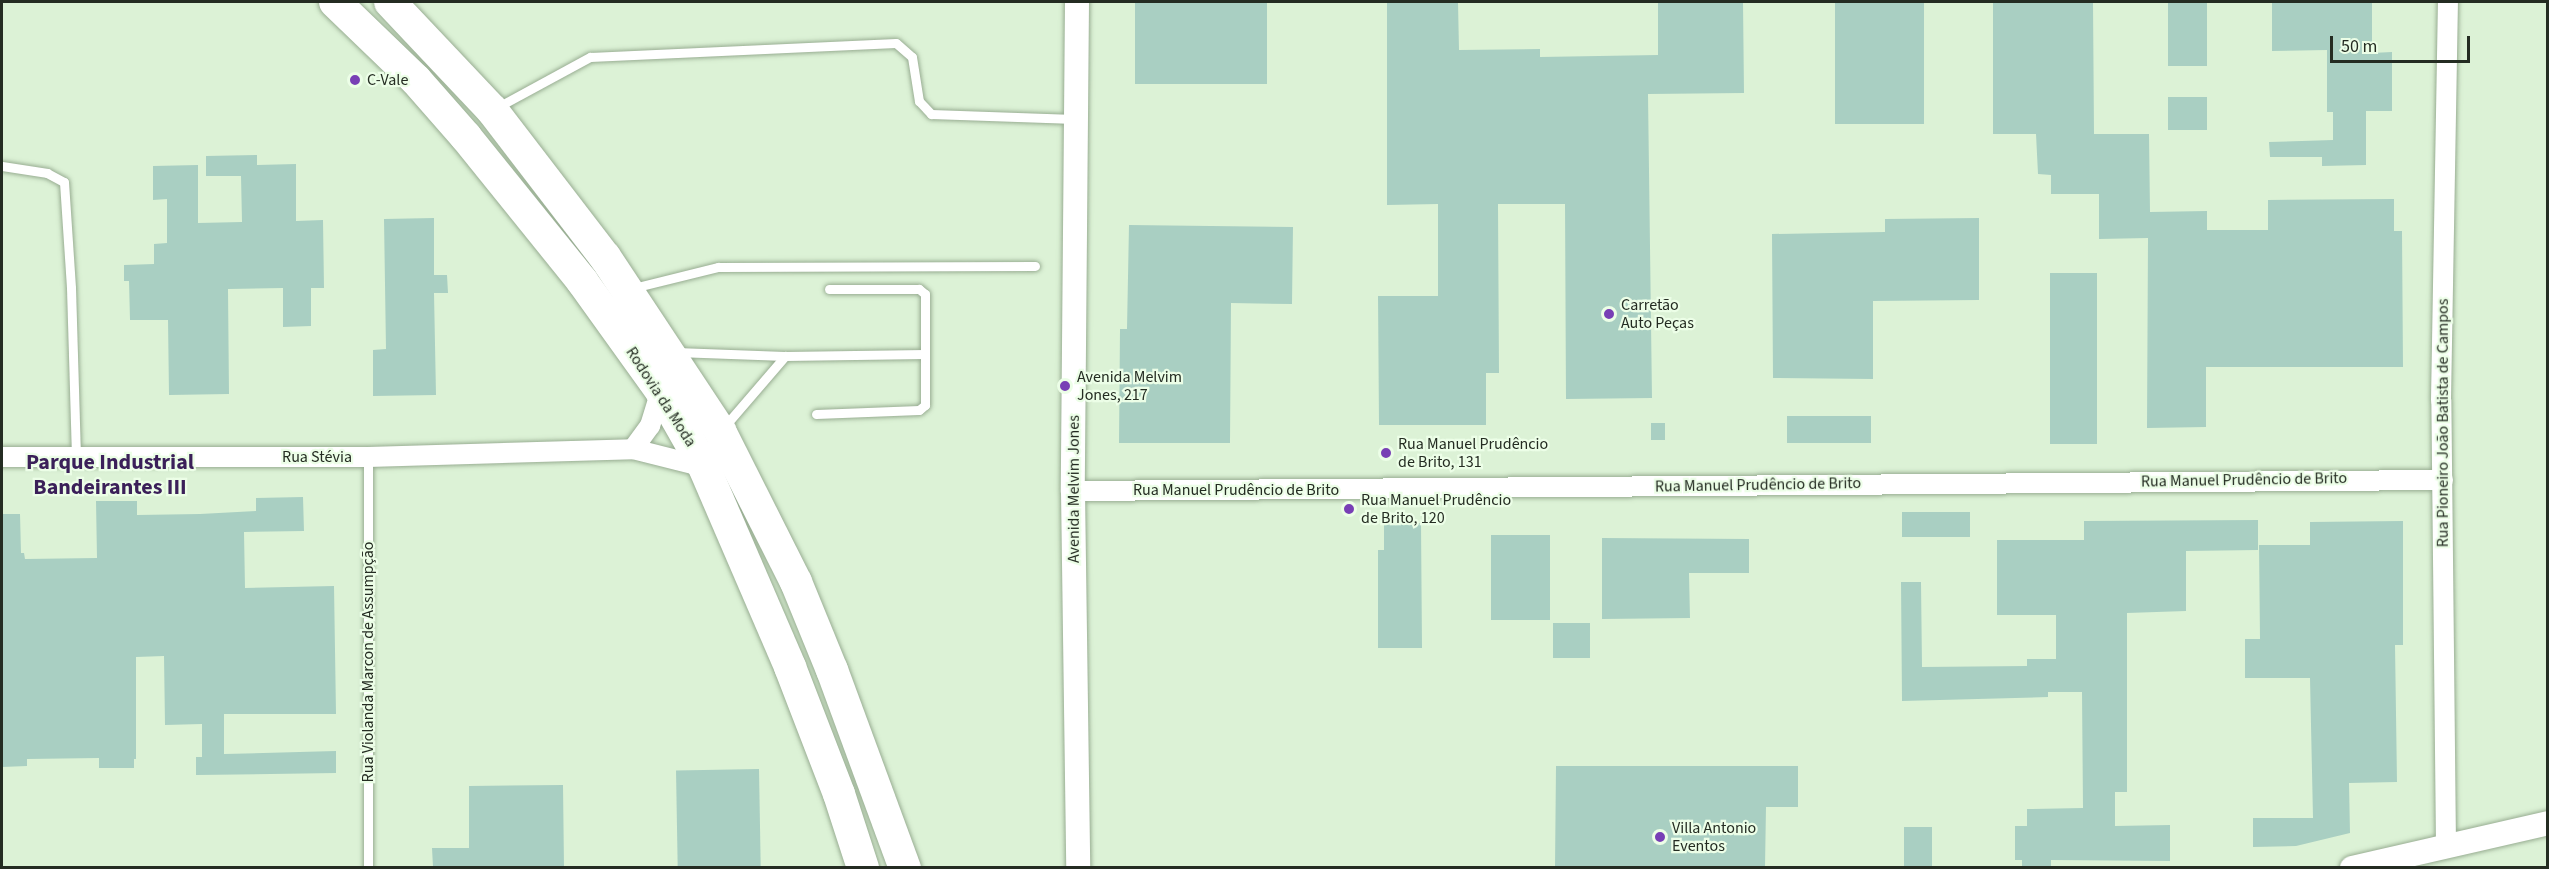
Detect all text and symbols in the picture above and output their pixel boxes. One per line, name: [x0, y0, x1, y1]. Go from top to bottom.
scale bar: [2333, 24, 2472, 62]
text: 50 m: [2341, 34, 2377, 59]
place label: C-Vale: [367, 70, 408, 90]
marker: C-Vale: [348, 73, 362, 87]
place label: Carretão Auto Peças: [1621, 295, 1694, 333]
street label: Rua Pioneiro João Batista de Campos: [2433, 299, 2453, 547]
marker: Carretão Auto Peças: [1602, 307, 1616, 321]
street label: Rodovia da Moda: [622, 343, 700, 451]
place label: Avenida Melvim Jones, 217: [1077, 367, 1182, 405]
marker: Avenida Melvim Jones, 217: [1058, 379, 1072, 393]
street label: Avenida Melvim Jones: [1064, 415, 1084, 563]
place label: Rua Manuel Prudêncio de Brito, 131: [1398, 434, 1548, 472]
marker: Rua Manuel Prudêncio de Brito, 131: [1379, 446, 1393, 460]
street label: Rua Stévia: [282, 447, 352, 467]
district label: Parque Industrial Bandeirantes III: [26, 449, 194, 500]
street label: Rua Manuel Prudêncio de Brito: [2141, 469, 2347, 491]
street label: Rua Manuel Prudêncio de Brito: [1655, 474, 1861, 496]
street label: Rua Manuel Prudêncio de Brito: [1133, 480, 1339, 500]
place label: Rua Manuel Prudêncio de Brito, 120: [1361, 490, 1511, 528]
marker: Rua Manuel Prudêncio de Brito, 120: [1342, 502, 1356, 516]
street label: Rua Violanda Marcon de Assumpção: [358, 542, 378, 782]
place label: Villa Antonio Eventos: [1672, 818, 1756, 856]
marker: Villa Antonio Eventos: [1653, 830, 1667, 844]

